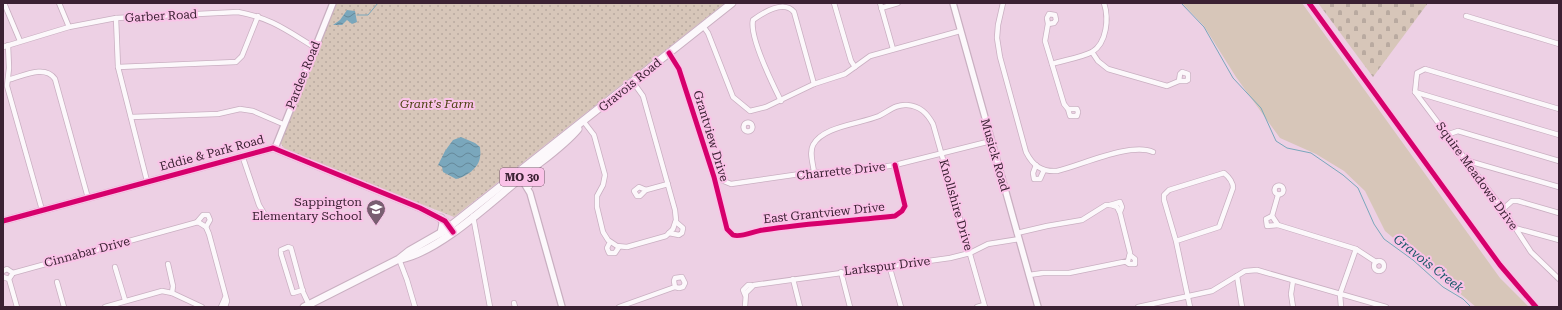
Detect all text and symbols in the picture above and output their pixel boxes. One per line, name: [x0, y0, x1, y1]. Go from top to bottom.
street label: Garber Road: [124, 7, 198, 25]
street label: Pardee Road: [283, 39, 323, 111]
street label: Gravois Road: [596, 55, 664, 115]
street label: Grantview Drive: [690, 89, 732, 184]
park label: Grant's Farm: [400, 97, 475, 111]
street label: Musick Road: [978, 117, 1012, 193]
street label: Squire Meadows Drive: [1433, 119, 1521, 233]
street label: Eddie & Park Road: [158, 132, 266, 174]
street label: Knollshire Drive: [936, 158, 976, 253]
street label: Charrette Drive: [796, 159, 886, 183]
road number: MO 30: [500, 168, 544, 186]
place label: Sappington Elementary School: [252, 195, 362, 223]
school or university icon: Sappington Elementary School: [365, 198, 387, 226]
street label: East Grantview Drive: [763, 200, 886, 226]
water label: Gravois Creek: [1391, 231, 1467, 296]
street label: Cinnabar Drive: [43, 234, 132, 270]
street label: Larkspur Drive: [843, 254, 931, 278]

